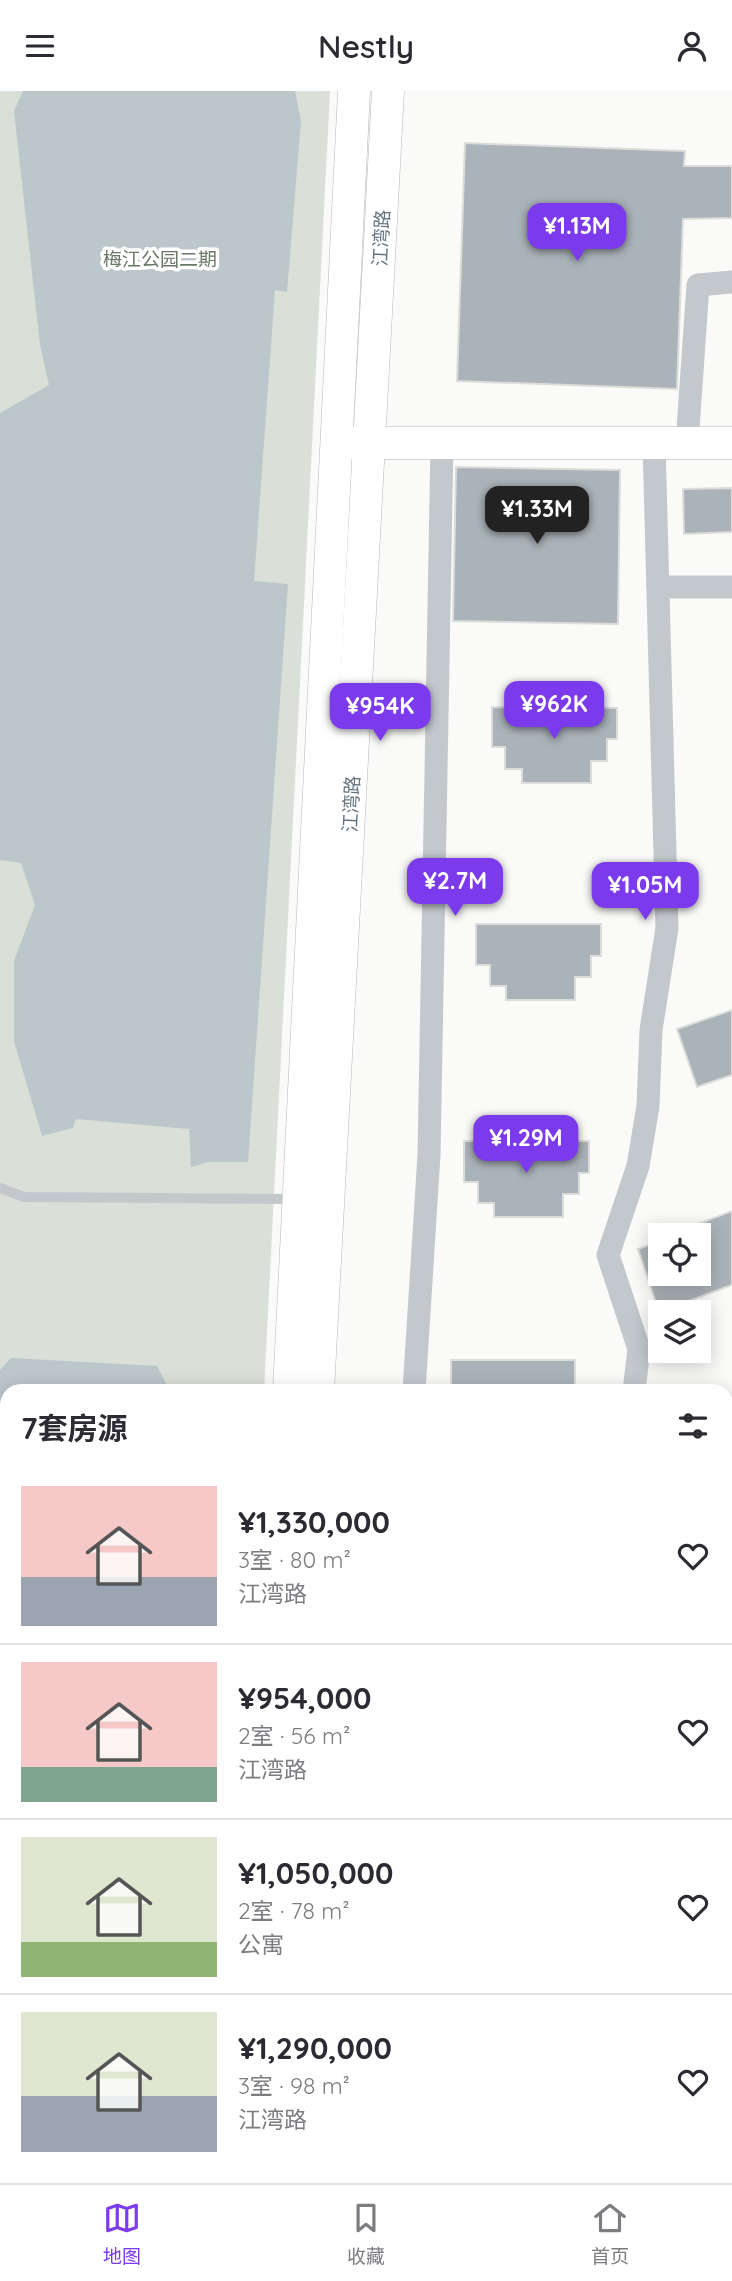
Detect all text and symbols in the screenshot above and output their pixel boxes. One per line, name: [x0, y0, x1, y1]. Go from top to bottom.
text: Nestly: [318, 26, 414, 66]
icon: menu: [21, 27, 59, 65]
icon: person: [673, 27, 711, 65]
pin: ¥1.13M: [520, 204, 634, 263]
street label: 江湾路: [368, 209, 394, 267]
text: ¥1.13M: [543, 211, 611, 240]
park label: 梅江公园二期: [103, 247, 217, 271]
pin: ¥1.33M: [480, 487, 594, 546]
text: ¥1.33M: [501, 494, 573, 523]
pin: ¥962K: [505, 681, 603, 741]
pin: ¥954K: [331, 683, 429, 743]
text: ¥962K: [520, 689, 588, 718]
text: ¥954K: [346, 691, 414, 720]
street label: 江湾路: [338, 775, 364, 833]
pin: ¥2.7M: [406, 859, 504, 918]
pin: ¥1.05M: [588, 863, 702, 922]
text: ¥2.7M: [423, 866, 487, 895]
text: ¥1.05M: [608, 870, 682, 899]
pin: ¥1.29M: [469, 1115, 583, 1175]
text: ¥1.29M: [489, 1123, 563, 1152]
map controls: [648, 1223, 711, 1363]
button: locate: [648, 1223, 711, 1286]
button: layers: [648, 1300, 711, 1363]
icon: filters: [674, 1407, 712, 1445]
text: 7套房源: [21, 1409, 127, 1447]
text: ¥1,330,000: [238, 1503, 390, 1541]
icon: home: [77, 1514, 161, 1598]
icon: heart: [674, 1537, 712, 1575]
text: 3室 · 80 m²: [238, 1545, 351, 1574]
text: 江湾路: [238, 1579, 307, 1608]
text: ¥954,000: [238, 1679, 371, 1717]
icon: home: [77, 1690, 161, 1774]
icon: heart: [674, 1713, 712, 1751]
text: 2室 · 56 m²: [238, 1721, 350, 1750]
text: 江湾路: [238, 1755, 307, 1784]
text: ¥1,050,000: [238, 1854, 393, 1892]
icon: home: [77, 1865, 161, 1949]
icon: heart: [674, 1888, 712, 1926]
text: 2室 · 78 m²: [238, 1896, 350, 1925]
text: 公寓: [238, 1930, 284, 1959]
text: ¥1,290,000: [238, 2029, 392, 2067]
icon: home: [77, 2040, 161, 2124]
icon: heart: [674, 2063, 712, 2101]
text: 3室 · 98 m²: [238, 2071, 350, 2100]
text: 江湾路: [238, 2105, 307, 2134]
tab: 地图: [103, 2199, 141, 2268]
tab: 收藏: [347, 2199, 385, 2268]
tab: 首页: [591, 2199, 629, 2268]

